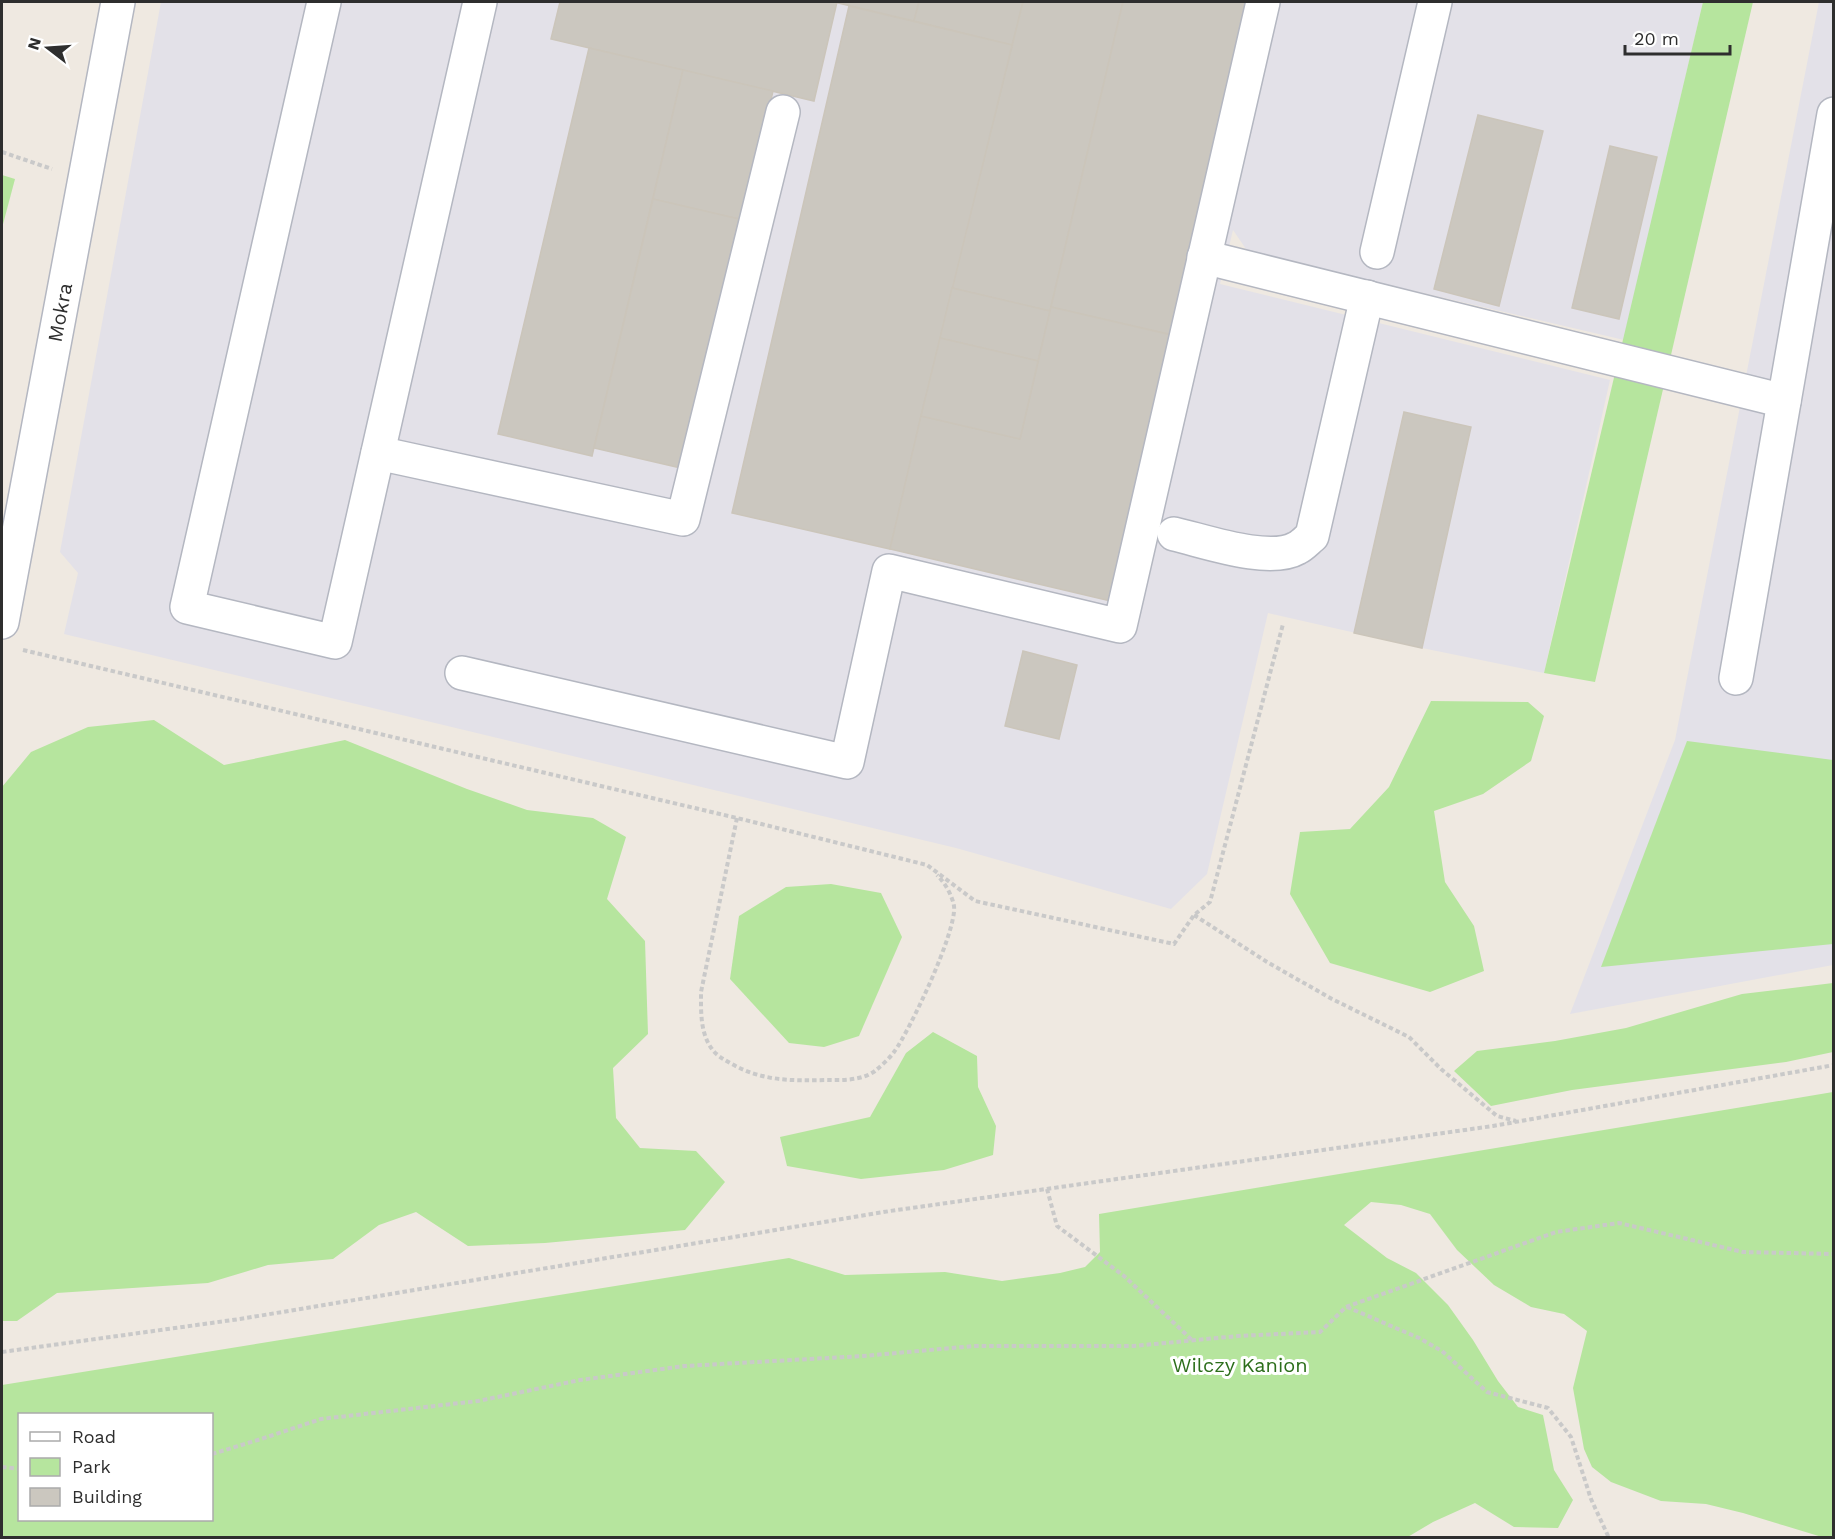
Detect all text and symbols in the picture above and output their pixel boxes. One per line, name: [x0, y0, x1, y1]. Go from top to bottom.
north arrow: [18, 18, 78, 78]
scale bar: [1625, 18, 1730, 56]
text: 20 m: [1634, 28, 1679, 49]
text: N: [23, 35, 45, 52]
street label: Mokra: [43, 281, 77, 344]
park label: Wilczy Kanion: [1172, 1353, 1308, 1377]
legend: [18, 1413, 213, 1521]
text: Road: [72, 1426, 116, 1447]
text: Park: [72, 1456, 111, 1477]
text: Building: [72, 1486, 142, 1507]

